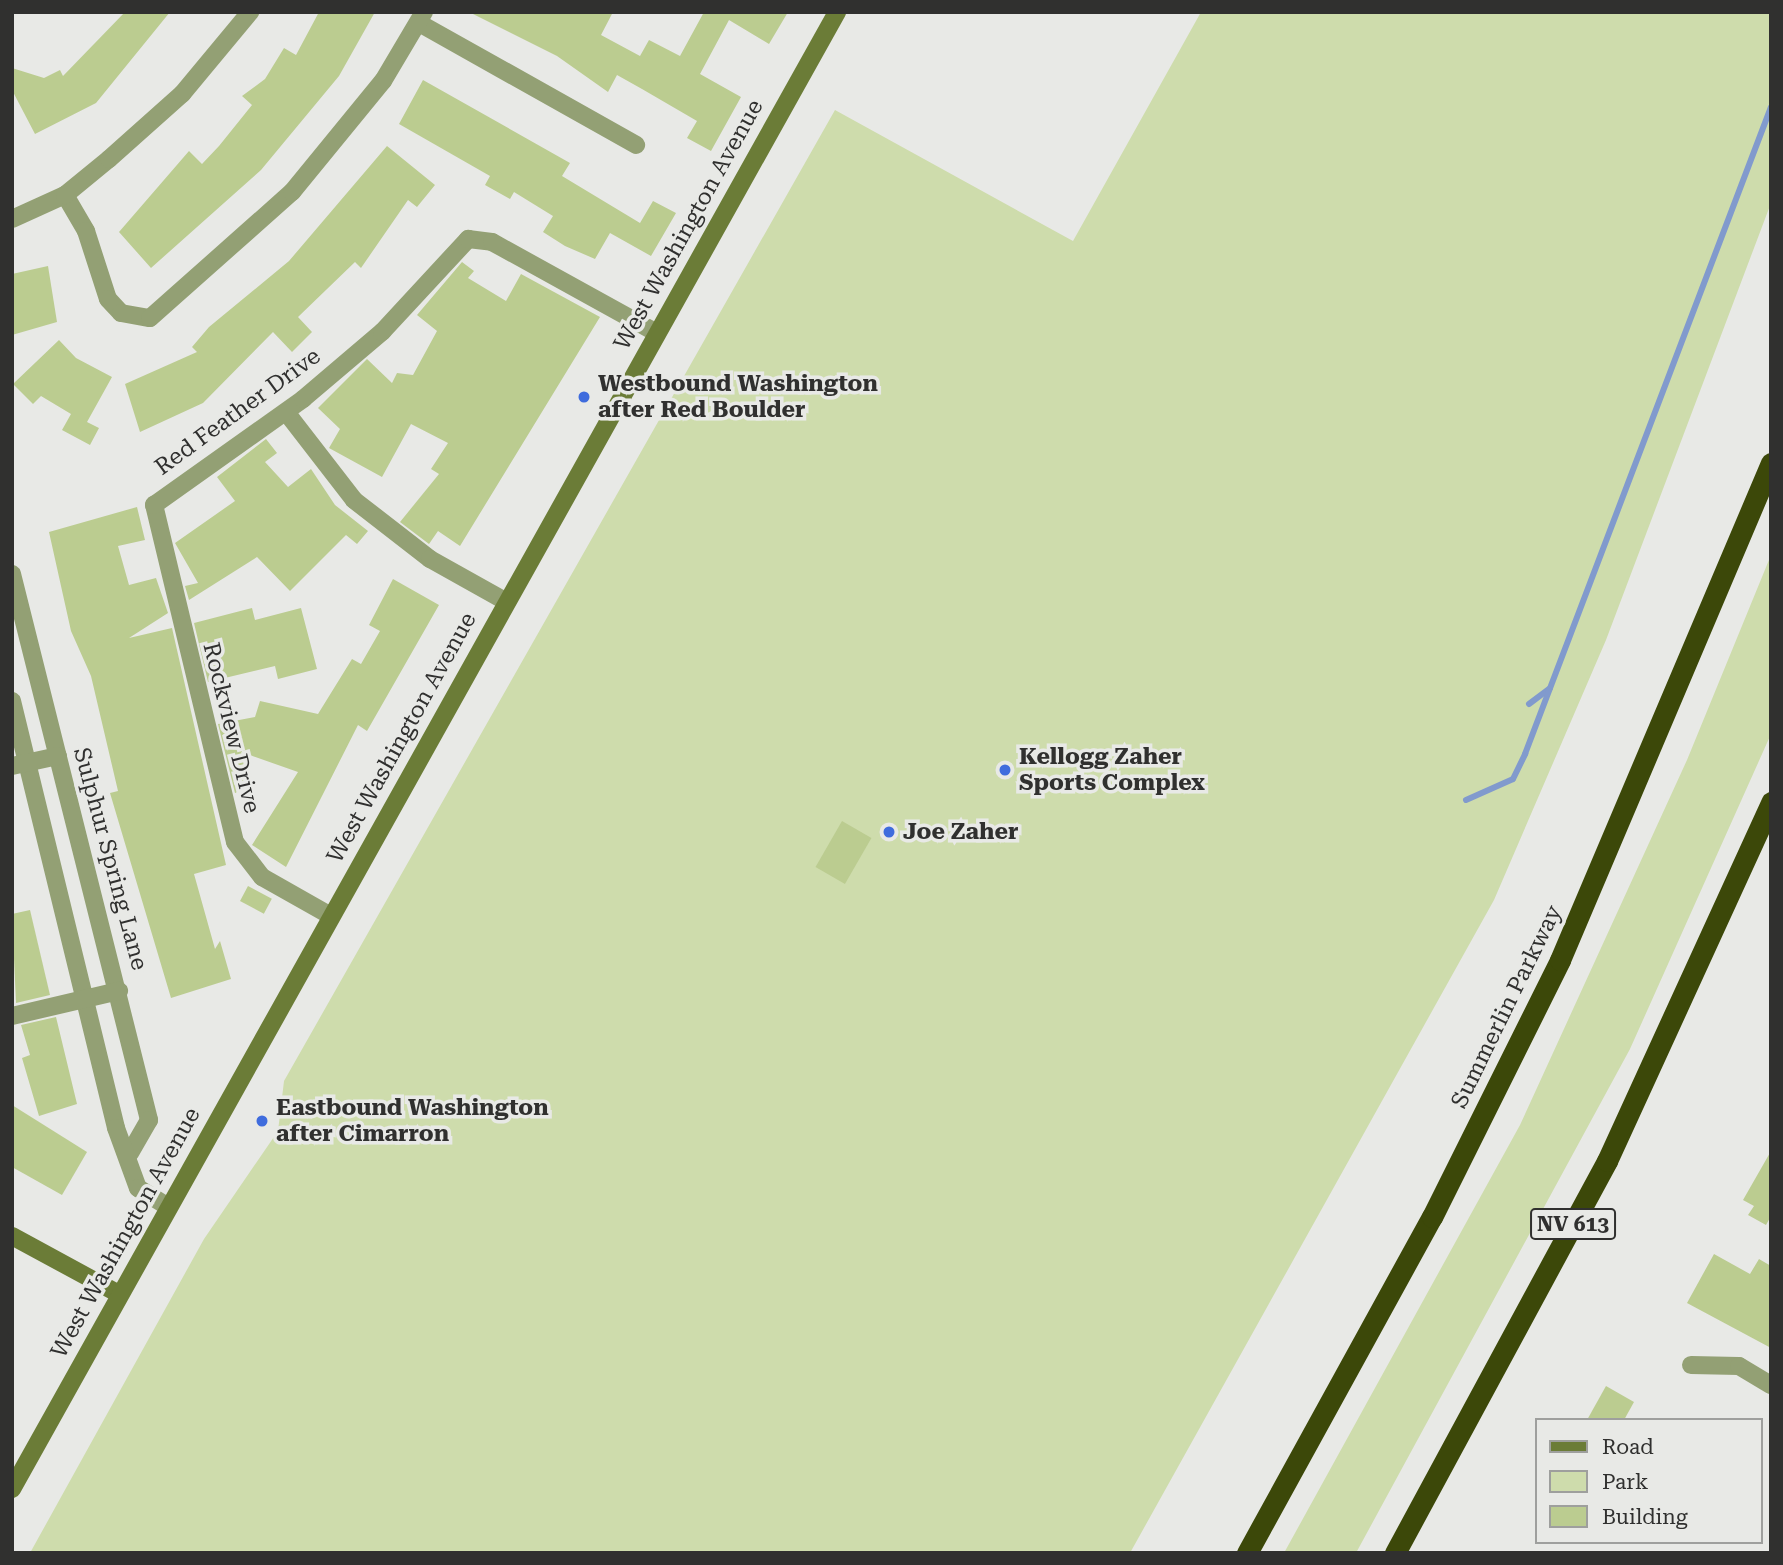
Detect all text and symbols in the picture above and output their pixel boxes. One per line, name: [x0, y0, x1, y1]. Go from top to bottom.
street label: West Washington Avenue: [609, 95, 769, 355]
street label: Red Feather Drive: [150, 343, 326, 481]
place label: Westbound Washington after Red Boulder: [598, 370, 878, 424]
marker: Westbound Washington after Red Boulder: [576, 389, 592, 405]
street label: West Washington Avenue: [322, 608, 482, 868]
street label: Rockview Drive: [196, 640, 266, 816]
place label: Kellogg Zaher Sports Complex: [1019, 743, 1205, 797]
street label: Sulphur Spring Lane: [67, 745, 153, 973]
marker: Kellogg Zaher Sports Complex: [997, 762, 1013, 778]
place label: Joe Zaher: [903, 818, 1018, 846]
marker: Joe Zaher: [881, 824, 897, 840]
street label: Summerlin Parkway: [1446, 901, 1568, 1113]
place label: Eastbound Washington after Cimarron: [276, 1094, 549, 1148]
street label: West Washington Avenue: [46, 1103, 206, 1363]
marker: Eastbound Washington after Cimarron: [254, 1113, 270, 1129]
road number: NV 613: [1529, 1206, 1617, 1242]
legend: [1534, 1418, 1762, 1544]
text: Road: [1602, 1435, 1654, 1459]
text: Park: [1602, 1470, 1648, 1494]
text: Building: [1602, 1505, 1688, 1529]

